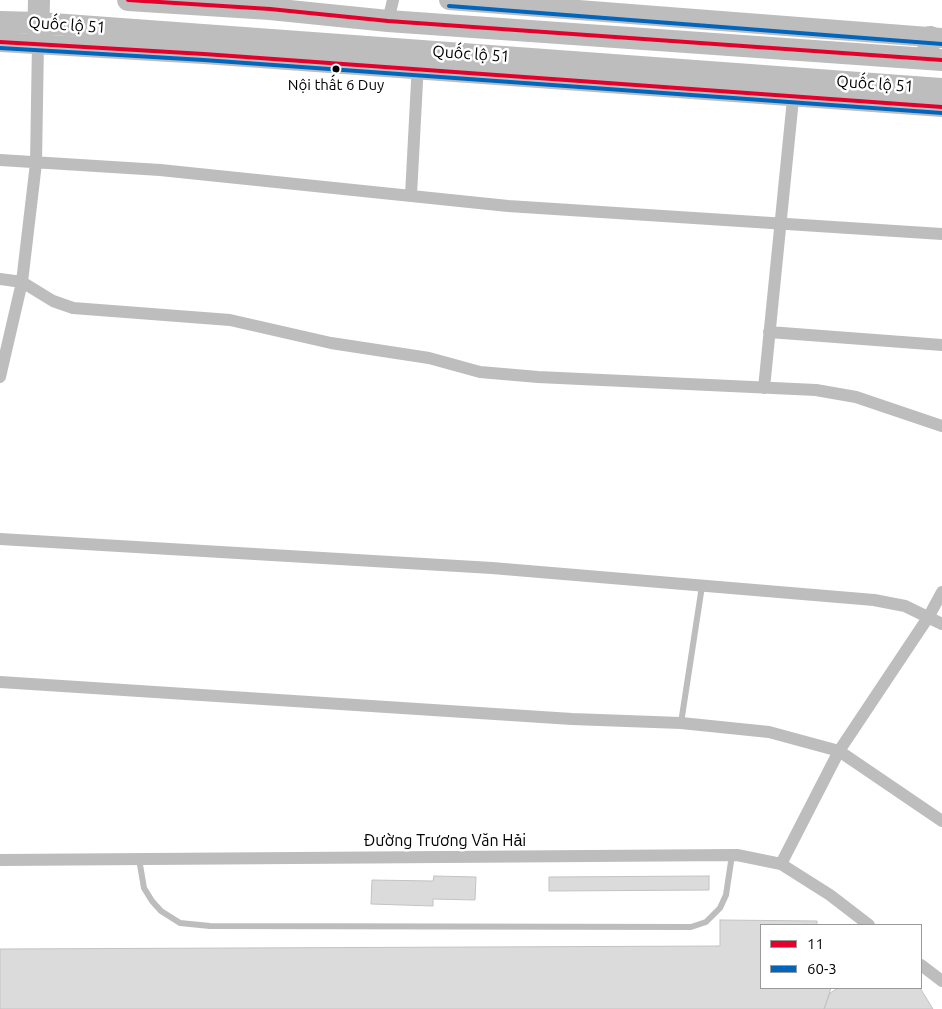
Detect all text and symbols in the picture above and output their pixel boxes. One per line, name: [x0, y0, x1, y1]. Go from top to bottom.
street label: Quốc lộ 51: [28, 13, 106, 37]
street label: Quốc lộ 51: [432, 42, 510, 66]
marker: Nội thất 6 Duy: [331, 64, 341, 74]
street label: Quốc lộ 51: [836, 72, 914, 96]
place label: Nội thất 6 Duy: [288, 76, 384, 94]
street label: Đường Trương Văn Hải: [364, 831, 526, 851]
legend: [760, 924, 922, 989]
text: 11: [807, 935, 824, 952]
text: 60-3: [807, 960, 837, 977]

